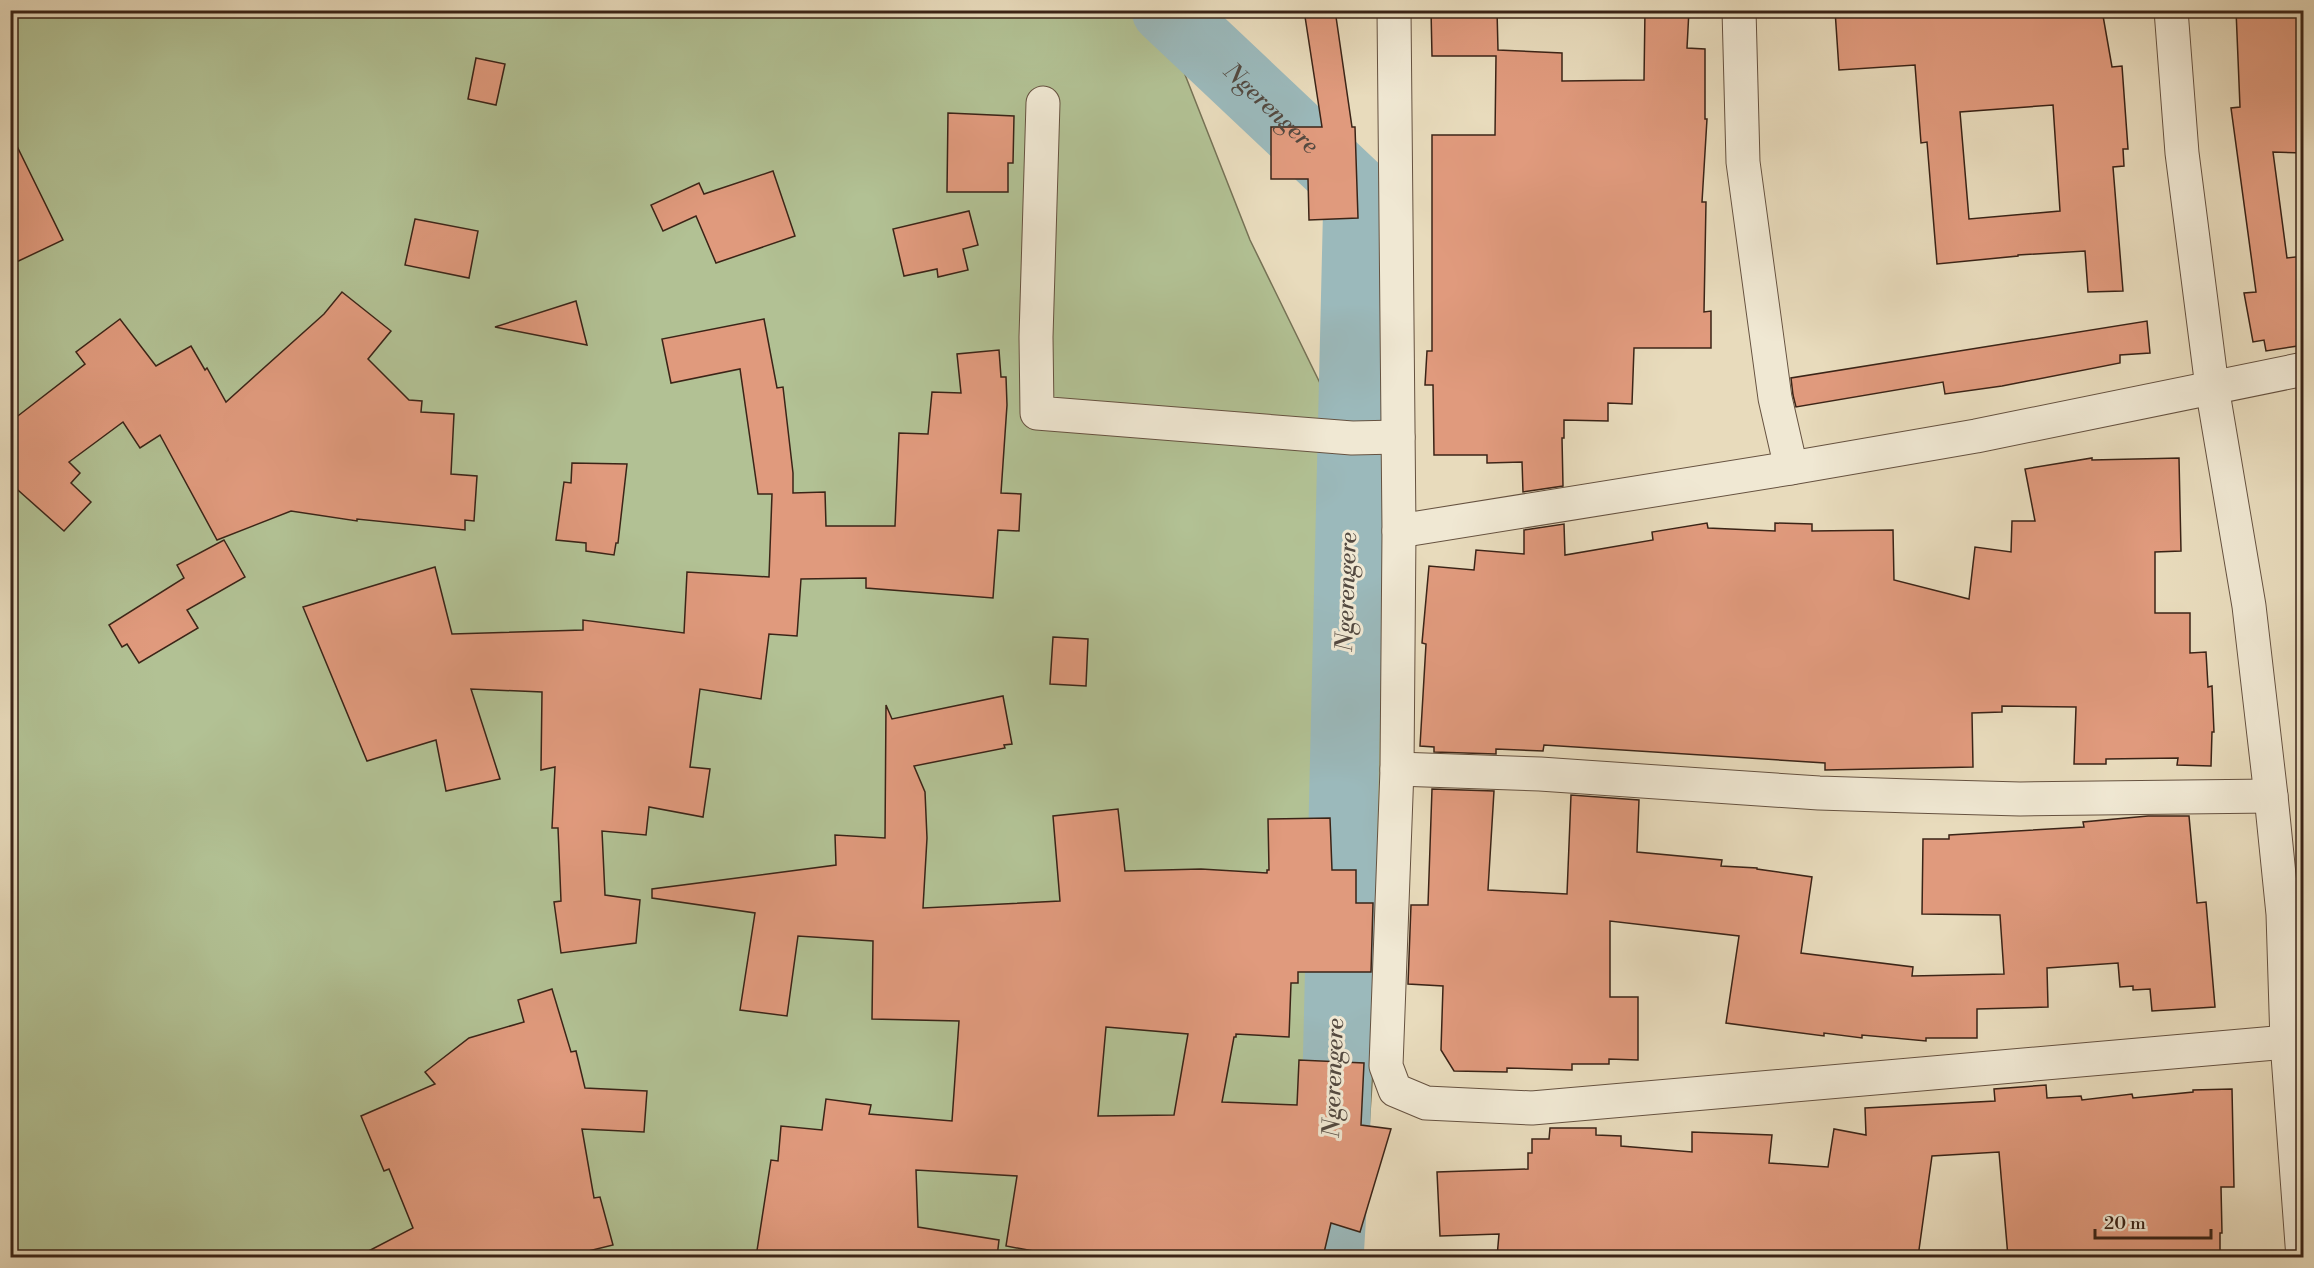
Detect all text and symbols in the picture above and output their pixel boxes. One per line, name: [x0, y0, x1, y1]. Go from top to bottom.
water label: Ngerengere: [1216, 56, 1325, 161]
water label: Ngerengere: [1330, 532, 1364, 653]
water label: Ngerengere: [1317, 1018, 1351, 1139]
scale bar: [2095, 1202, 2210, 1240]
text: 20 m: [2104, 1212, 2146, 1235]

